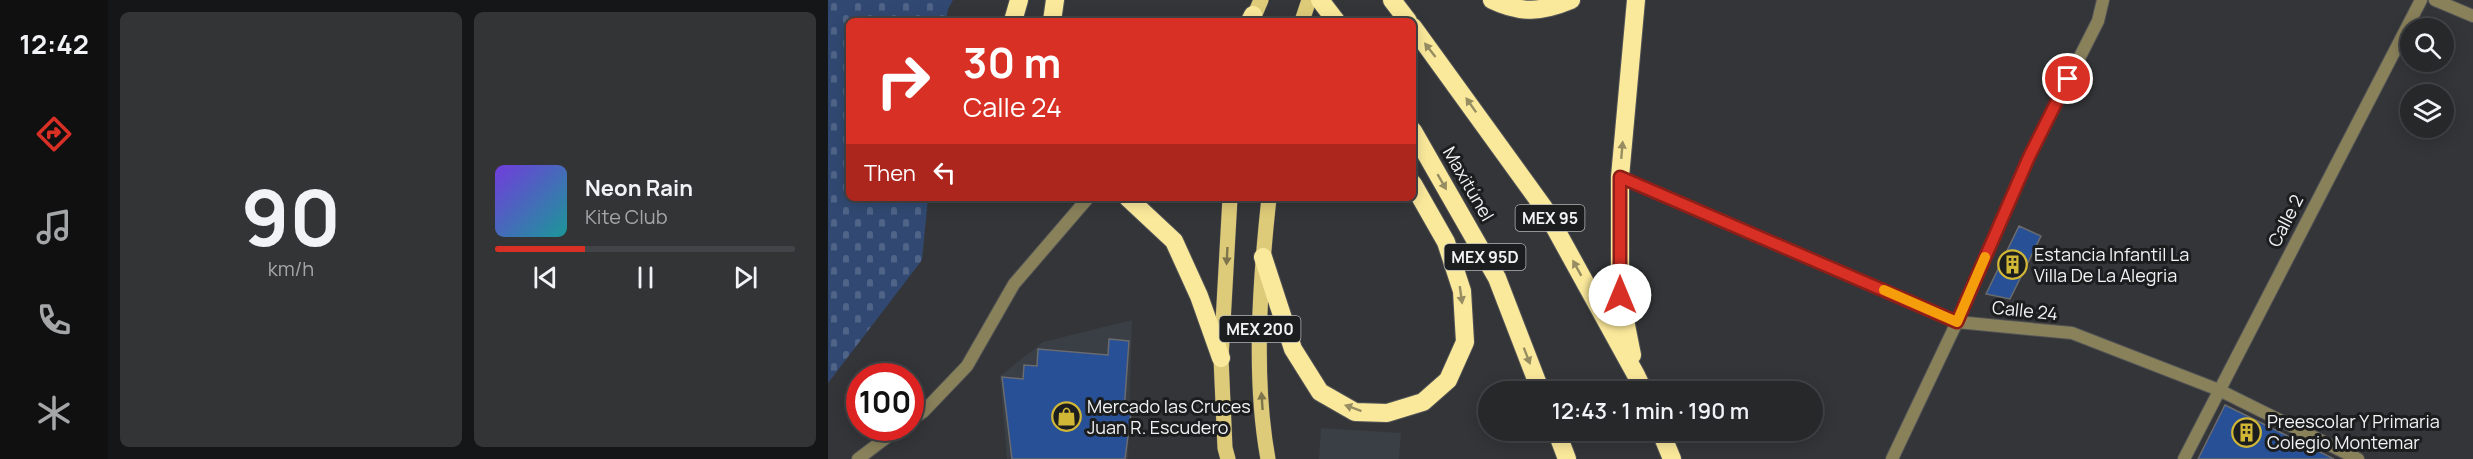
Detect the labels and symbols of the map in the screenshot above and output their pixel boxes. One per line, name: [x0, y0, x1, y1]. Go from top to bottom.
one-way arrow: [1424, 42, 1436, 58]
pin: [2042, 53, 2093, 104]
one-way arrow: [1465, 98, 1477, 114]
one-way arrow: [1617, 140, 1627, 159]
street label: Maxitúnel: [1438, 142, 1500, 225]
one-way arrow: [1437, 173, 1447, 190]
street label: Calle 2: [2262, 190, 2308, 251]
road number: MEX 95: [1516, 205, 1584, 231]
place label: Estancia Infantil La Villa De La Alegria: [2034, 242, 2189, 287]
road number: MEX 95D: [1444, 244, 1526, 270]
one-way arrow: [1222, 247, 1231, 266]
building icon: Estancia Infantil La Villa De La Alegria: [1997, 249, 2029, 281]
one-way arrow: [1573, 260, 1583, 277]
position arrow: [1588, 263, 1652, 327]
one-way arrow: [1457, 285, 1466, 304]
street label: Calle 24: [1991, 295, 2059, 325]
road number: MEX 200: [1220, 316, 1300, 342]
one-way arrow: [1522, 348, 1532, 366]
speed limit sign: 100: [846, 363, 924, 441]
one-way arrow: [1258, 391, 1267, 410]
place label: Mercado las Cruces Juan R. Escudero: [1087, 394, 1251, 439]
shop icon: Mercado las Cruces Juan R. Escudero: [1050, 401, 1082, 433]
one-way arrow: [1343, 403, 1361, 413]
place label: Preescolar Y Primaria Colegio Montemar: [2267, 409, 2440, 454]
building icon: Preescolar Y Primaria Colegio Montemar: [2230, 416, 2262, 448]

